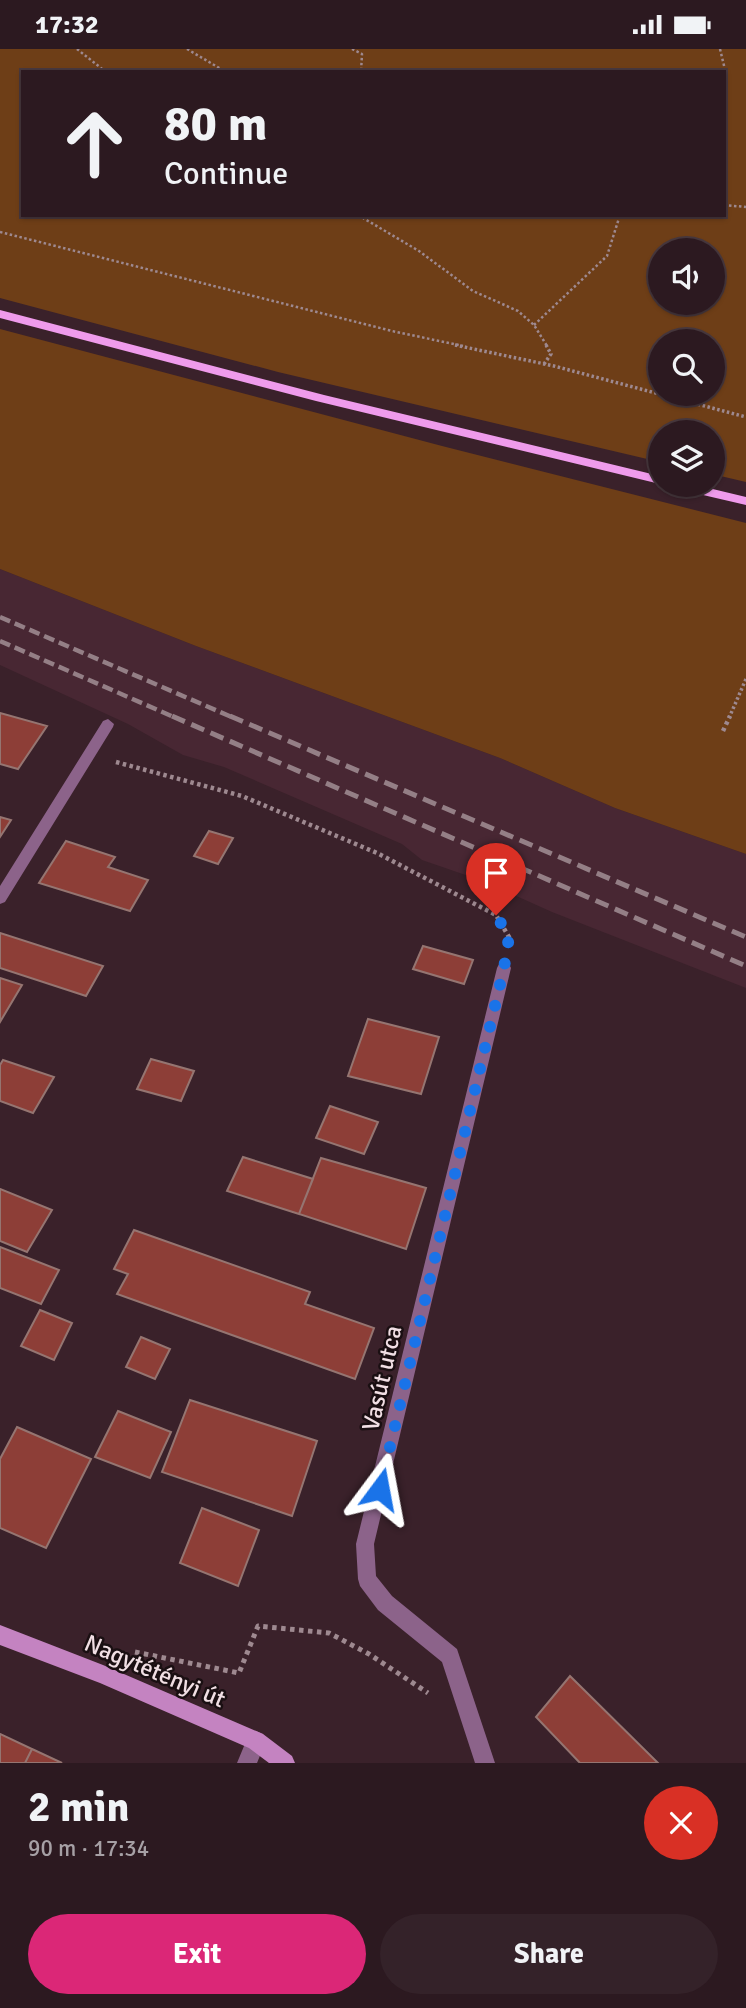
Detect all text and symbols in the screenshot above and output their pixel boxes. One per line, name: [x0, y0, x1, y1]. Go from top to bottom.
text: 17:32: [35, 9, 99, 41]
text: 80 m: [164, 94, 267, 154]
icon: ahead: [49, 98, 140, 189]
text: Continue: [164, 154, 288, 193]
map controls: [648, 238, 725, 497]
button: sound: [648, 238, 725, 315]
button: search: [648, 329, 725, 406]
button: layers: [648, 420, 725, 497]
pin: [466, 843, 526, 915]
icon: arrive: [477, 854, 515, 892]
street label: Vasút utca: [355, 1322, 409, 1434]
position arrow: [343, 1452, 417, 1526]
street label: Nagytétényi út: [80, 1628, 230, 1714]
text: 2 min: [28, 1782, 129, 1833]
button: close: [644, 1786, 718, 1860]
text: 90 m · 17:34: [28, 1834, 149, 1863]
button: Exit: [28, 1914, 366, 1994]
button: Share: [380, 1914, 718, 1994]

